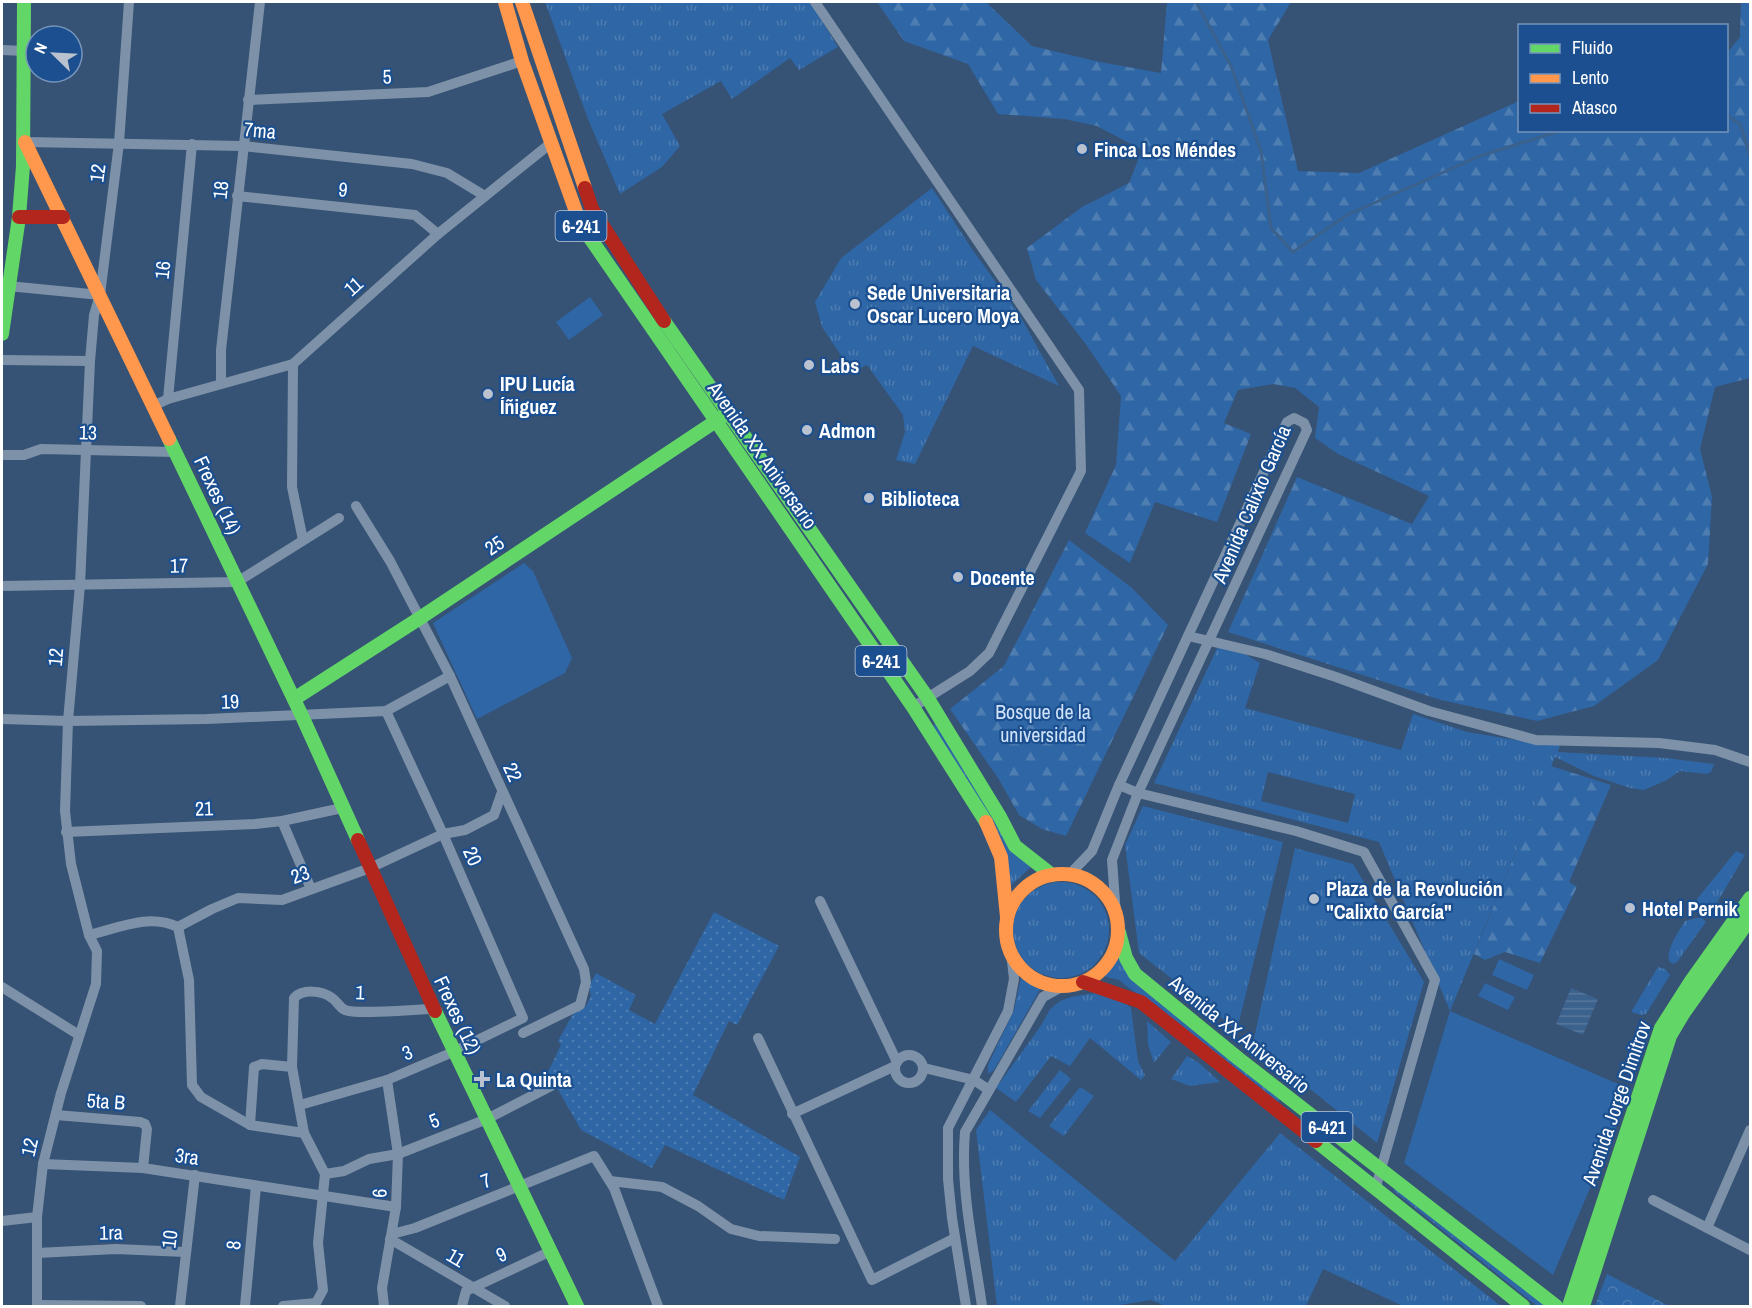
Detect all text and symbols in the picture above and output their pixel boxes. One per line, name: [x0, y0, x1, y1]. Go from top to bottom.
north arrow: [24, 24, 84, 84]
legend: [1518, 24, 1728, 132]
text: Fluido: [1572, 35, 1613, 60]
text: N: [28, 39, 52, 57]
street label: 5: [382, 62, 392, 90]
text: Lento: [1572, 65, 1609, 90]
text: Atasco: [1571, 95, 1617, 120]
street label: 7ma: [243, 115, 277, 145]
place label: Finca Los Méndes: [1094, 136, 1236, 163]
marker: Finca Los Méndes: [1075, 142, 1089, 156]
street label: 12: [82, 162, 112, 184]
street label: 9: [337, 175, 349, 203]
street label: 18: [206, 180, 234, 200]
road number: 6-241: [556, 211, 606, 241]
street label: 16: [148, 260, 176, 280]
street label: 11: [338, 270, 368, 302]
place label: Sede Universitaria Oscar Lucero Moya: [867, 279, 1019, 329]
marker: Sede Universitaria Oscar Lucero Moya: [848, 297, 862, 311]
place label: Labs: [821, 352, 859, 379]
marker: Labs: [802, 358, 816, 372]
place label: IPU Lucía Íñiguez: [500, 370, 575, 420]
street label: Avenida XX Aniversario: [702, 375, 824, 534]
marker: IPU Lucía Íñiguez: [481, 387, 495, 401]
place label: Admon: [819, 417, 875, 444]
street label: 13: [79, 418, 97, 446]
street label: Avenida Calixto García: [1205, 421, 1296, 588]
marker: Admon: [800, 423, 814, 437]
street label: Frexes (14): [188, 451, 248, 539]
place label: Biblioteca: [881, 485, 959, 512]
marker: Biblioteca: [862, 491, 876, 505]
street label: 25: [479, 529, 509, 561]
street label: 17: [170, 551, 188, 579]
place label: Docente: [970, 564, 1035, 591]
marker: Docente: [951, 570, 965, 584]
road number: 6-241: [856, 646, 906, 676]
street label: 12: [41, 647, 69, 667]
street label: 19: [220, 687, 240, 715]
park label: Bosque de la universidad: [995, 698, 1091, 748]
street label: 22: [497, 758, 529, 786]
street label: 21: [194, 794, 214, 822]
street label: 20: [457, 842, 489, 870]
street label: 23: [287, 858, 313, 890]
place label: Plaza de la Revolución "Calixto García": [1326, 875, 1503, 925]
marker: Plaza de la Revolución "Calixto García": [1307, 892, 1321, 906]
place label: Hotel Pernik: [1642, 895, 1739, 922]
marker: Hotel Pernik: [1623, 901, 1637, 915]
street label: Avenida XX Aniversario: [1163, 968, 1316, 1099]
street label: Frexes (12): [428, 971, 488, 1059]
street label: 1: [355, 978, 365, 1006]
street label: Avenida Jorge Dimitrov: [1575, 1017, 1657, 1190]
street label: 3: [398, 1038, 416, 1066]
place label: La Quinta: [496, 1066, 572, 1093]
marker: La Quinta: [473, 1070, 491, 1088]
street label: 5ta B: [86, 1086, 126, 1116]
street label: 5: [425, 1106, 443, 1134]
road number: 6-421: [1302, 1112, 1352, 1142]
street label: 12: [14, 1135, 44, 1159]
street label: 3ra: [173, 1141, 201, 1171]
street label: 7: [477, 1166, 495, 1194]
street label: 6: [365, 1188, 393, 1198]
street label: 1ra: [99, 1218, 123, 1246]
street label: 10: [154, 1228, 184, 1250]
street label: 8: [219, 1239, 247, 1251]
street label: 9: [491, 1240, 511, 1268]
street label: 11: [442, 1241, 470, 1273]

